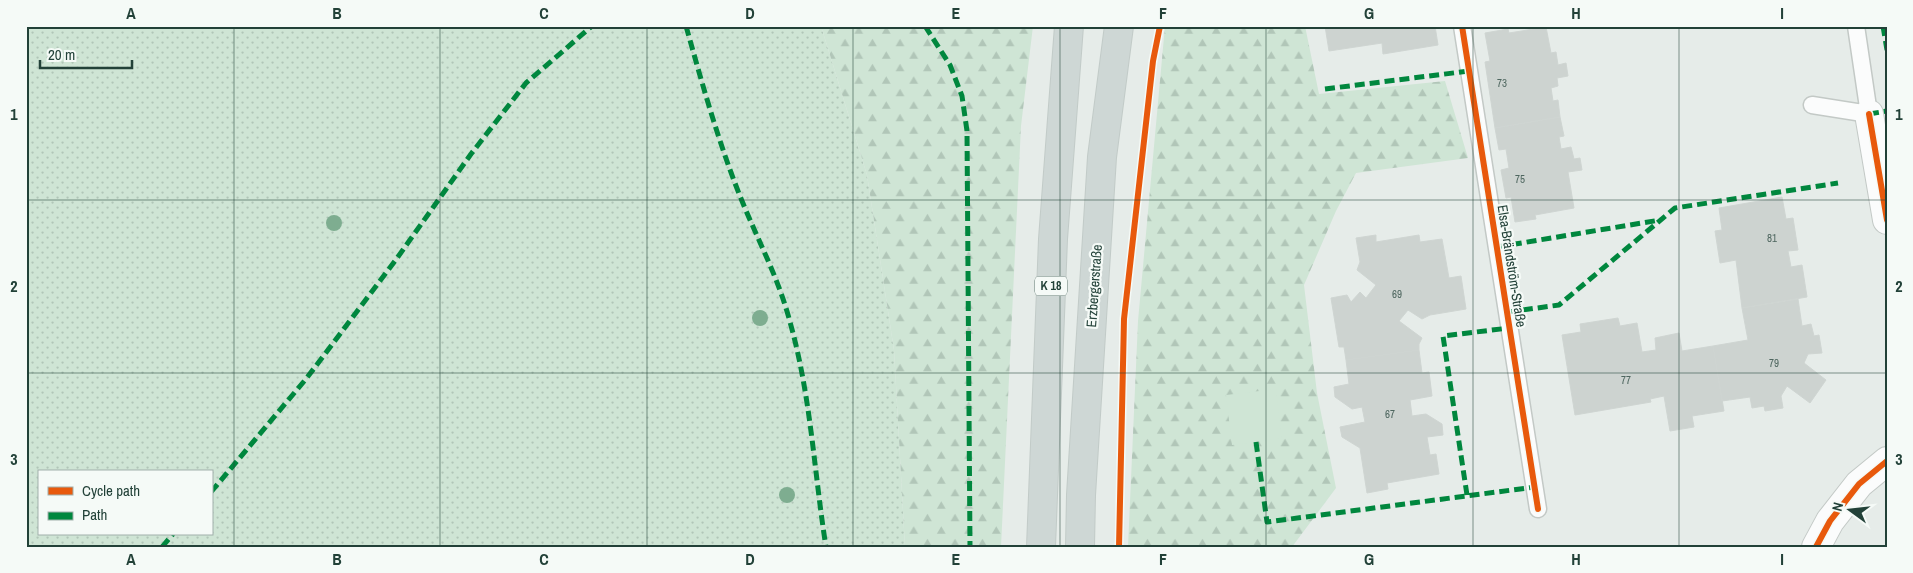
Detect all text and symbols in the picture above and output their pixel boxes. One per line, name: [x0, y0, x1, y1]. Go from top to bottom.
text: A: [126, 2, 136, 24]
text: B: [332, 2, 342, 24]
text: C: [539, 2, 549, 24]
text: D: [745, 2, 755, 24]
text: E: [952, 2, 961, 24]
text: F: [1159, 2, 1167, 24]
text: G: [1364, 2, 1374, 24]
text: H: [1571, 2, 1581, 24]
text: I: [1780, 2, 1784, 24]
scale bar: [40, 38, 132, 70]
text: 20 m: [48, 44, 75, 65]
house number: 73: [1497, 76, 1507, 90]
text: 1: [10, 103, 18, 125]
text: 1: [1895, 103, 1903, 125]
house number: 75: [1515, 172, 1525, 186]
street label: Elsa-Brändström-Straße: [1493, 203, 1531, 329]
house number: 81: [1767, 231, 1777, 245]
street label: Erzbergerstraße: [1082, 244, 1106, 328]
text: 2: [10, 275, 18, 297]
text: 2: [1895, 275, 1903, 297]
road number: K 18: [1035, 276, 1067, 296]
house number: 69: [1392, 287, 1402, 301]
house number: 79: [1769, 356, 1779, 370]
house number: 77: [1621, 373, 1631, 387]
house number: 67: [1385, 407, 1395, 421]
text: 3: [10, 448, 18, 470]
text: 3: [1895, 448, 1903, 470]
legend: [38, 470, 212, 536]
text: Cycle path: [82, 480, 140, 501]
north arrow: [1826, 486, 1876, 536]
text: N: [1828, 500, 1847, 513]
text: Path: [82, 504, 107, 525]
text: A: [126, 548, 136, 570]
text: B: [332, 548, 342, 570]
text: C: [539, 548, 549, 570]
text: D: [745, 548, 755, 570]
text: E: [952, 548, 961, 570]
text: F: [1159, 548, 1167, 570]
text: G: [1364, 548, 1374, 570]
text: H: [1571, 548, 1581, 570]
text: I: [1780, 548, 1784, 570]

